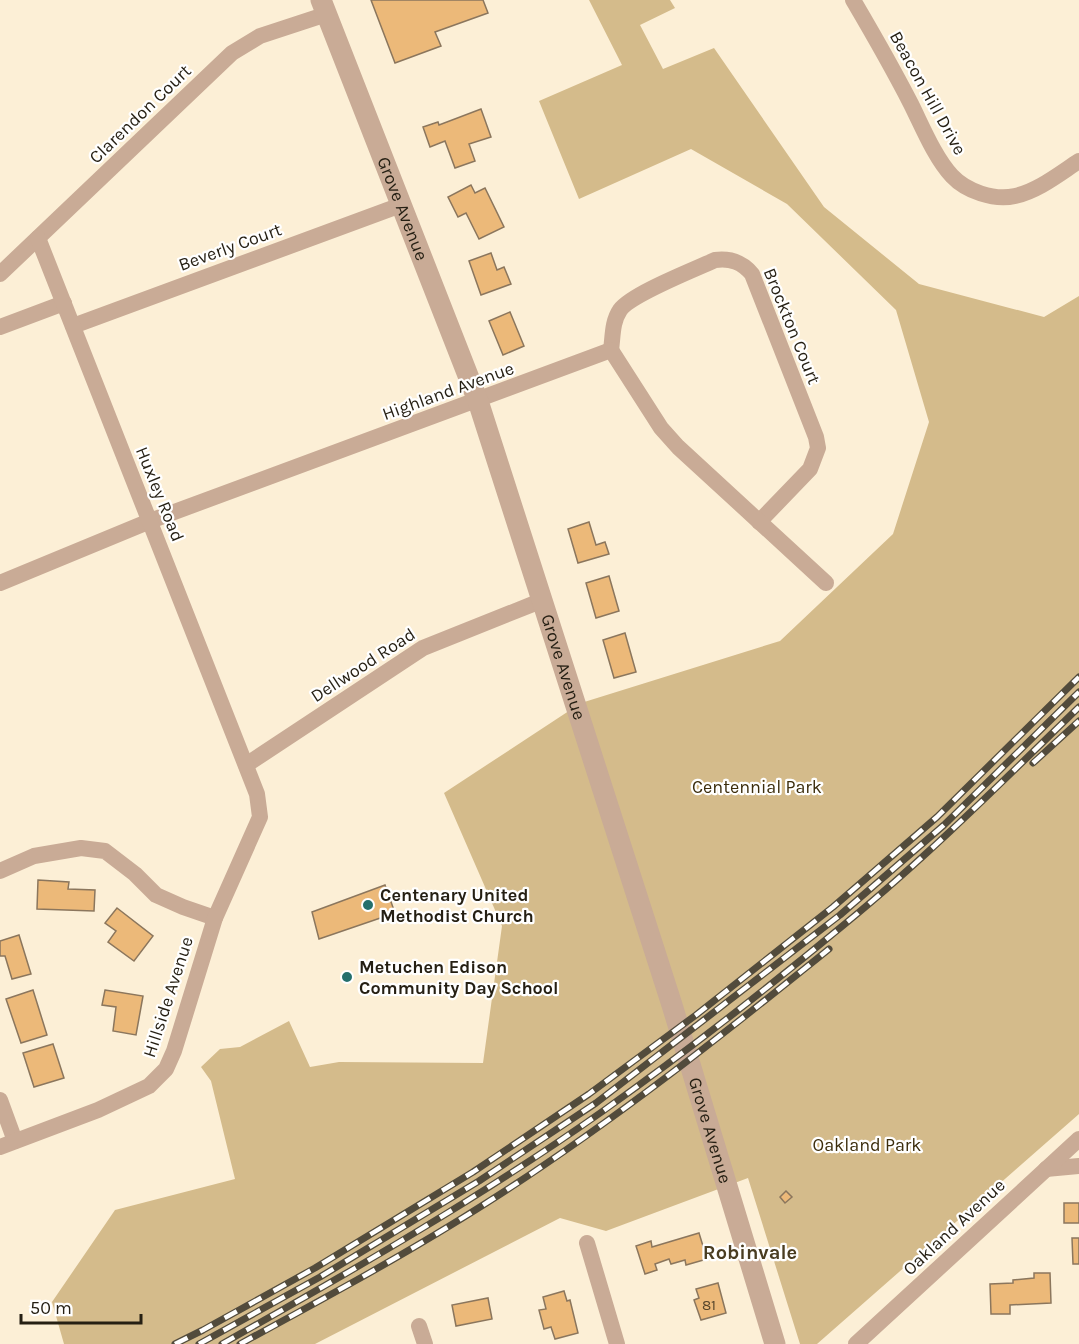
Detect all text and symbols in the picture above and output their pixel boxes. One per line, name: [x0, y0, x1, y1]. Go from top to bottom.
street label: Beacon Hill Drive: [885, 27, 971, 159]
street label: Clarendon Court: [84, 60, 196, 168]
street label: Grove Avenue: [372, 153, 433, 264]
street label: Beverly Court: [176, 218, 285, 276]
street label: Brockton Court: [759, 265, 825, 388]
street label: Highland Avenue: [379, 357, 517, 425]
street label: Huxley Road: [131, 443, 189, 545]
street label: Grove Avenue: [536, 611, 591, 723]
street label: Dellwood Road: [307, 623, 419, 707]
park label: Centennial Park: [692, 776, 822, 798]
place label: Centenary United Methodist Church: [380, 884, 534, 927]
marker: Centenary United Methodist Church: [361, 898, 375, 912]
street label: Hillside Avenue: [138, 934, 198, 1060]
place label: Metuchen Edison Community Day School: [359, 956, 558, 999]
marker: Metuchen Edison Community Day School: [340, 970, 354, 984]
street label: Grove Avenue: [684, 1075, 737, 1186]
park label: Oakland Park: [813, 1134, 921, 1156]
street label: Oakland Avenue: [898, 1174, 1010, 1280]
district label: Robinvale: [703, 1241, 797, 1264]
scale bar: [21, 1287, 141, 1325]
house number: 81: [702, 1296, 716, 1314]
text: 50 m: [30, 1297, 72, 1319]

